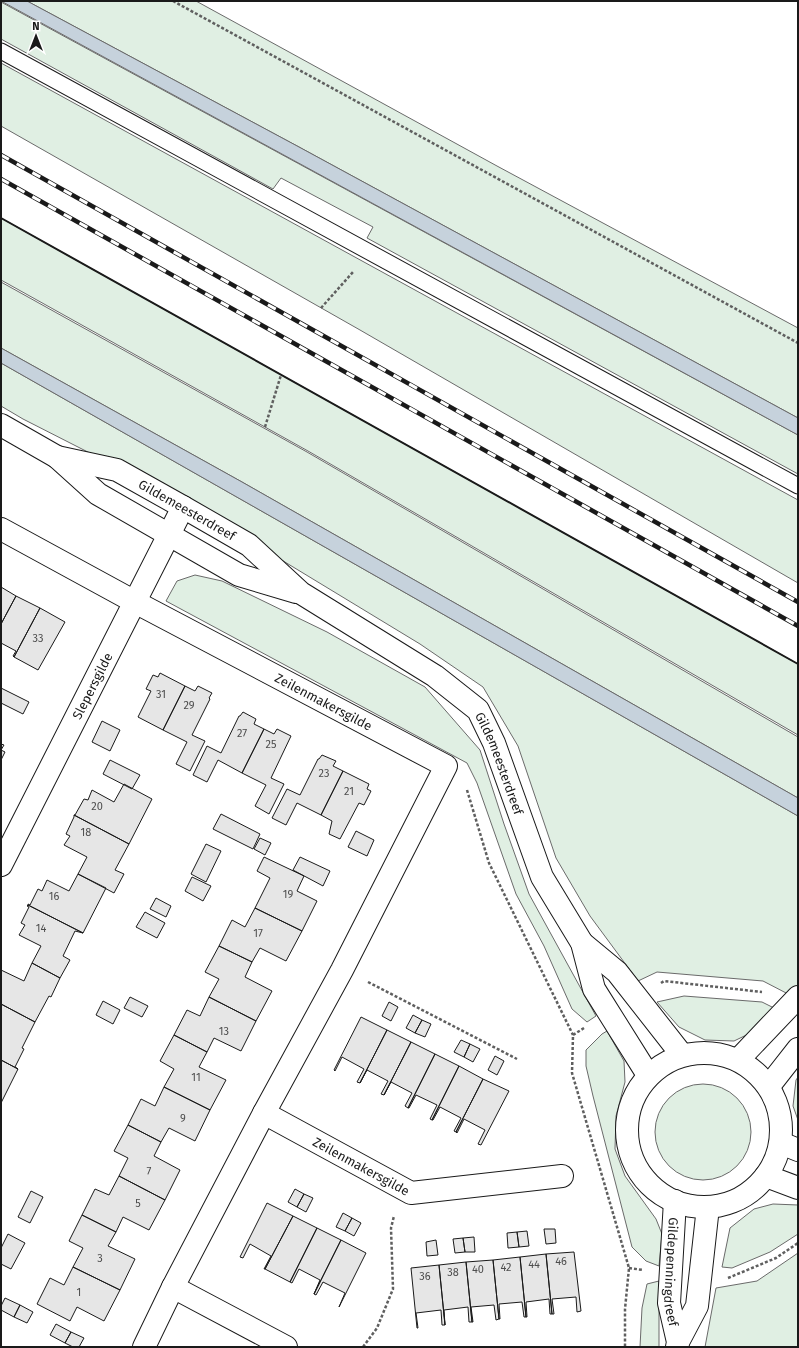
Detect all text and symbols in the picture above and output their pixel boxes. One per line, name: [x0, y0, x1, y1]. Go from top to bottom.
north arrow: [16, 16, 56, 56]
text: N: [32, 20, 40, 33]
street label: Gildemeesterdreef: [136, 477, 239, 544]
house number: 33: [33, 632, 43, 645]
street label: Slepersgilde: [69, 650, 116, 722]
street label: Zeilenmakersgilde: [272, 670, 375, 734]
house number: 31: [156, 688, 166, 701]
house number: 29: [183, 699, 195, 712]
street label: Gildemeesterdreef: [472, 710, 527, 818]
house number: 27: [237, 727, 247, 740]
house number: 25: [266, 738, 277, 751]
house number: 23: [319, 767, 329, 780]
house number: 21: [344, 785, 354, 798]
house number: 20: [91, 800, 103, 813]
house number: 18: [81, 826, 91, 839]
house number: 19: [283, 888, 293, 901]
house number: 16: [49, 890, 59, 903]
house number: 14: [36, 922, 46, 935]
house number: 17: [253, 927, 263, 940]
house number: 13: [219, 1025, 229, 1038]
house number: 11: [191, 1071, 201, 1084]
house number: 9: [180, 1112, 186, 1125]
street label: Zeilenmakersgilde: [310, 1134, 412, 1199]
house number: 7: [147, 1165, 152, 1178]
house number: 5: [135, 1197, 141, 1210]
street label: Gildepenningdreef: [661, 1217, 681, 1329]
house number: 3: [97, 1252, 103, 1265]
house number: 46: [555, 1255, 567, 1268]
house number: 44: [528, 1258, 540, 1271]
house number: 42: [500, 1261, 512, 1274]
house number: 40: [472, 1263, 484, 1276]
house number: 38: [447, 1266, 459, 1279]
house number: 36: [419, 1270, 431, 1283]
house number: 1: [77, 1286, 81, 1299]

